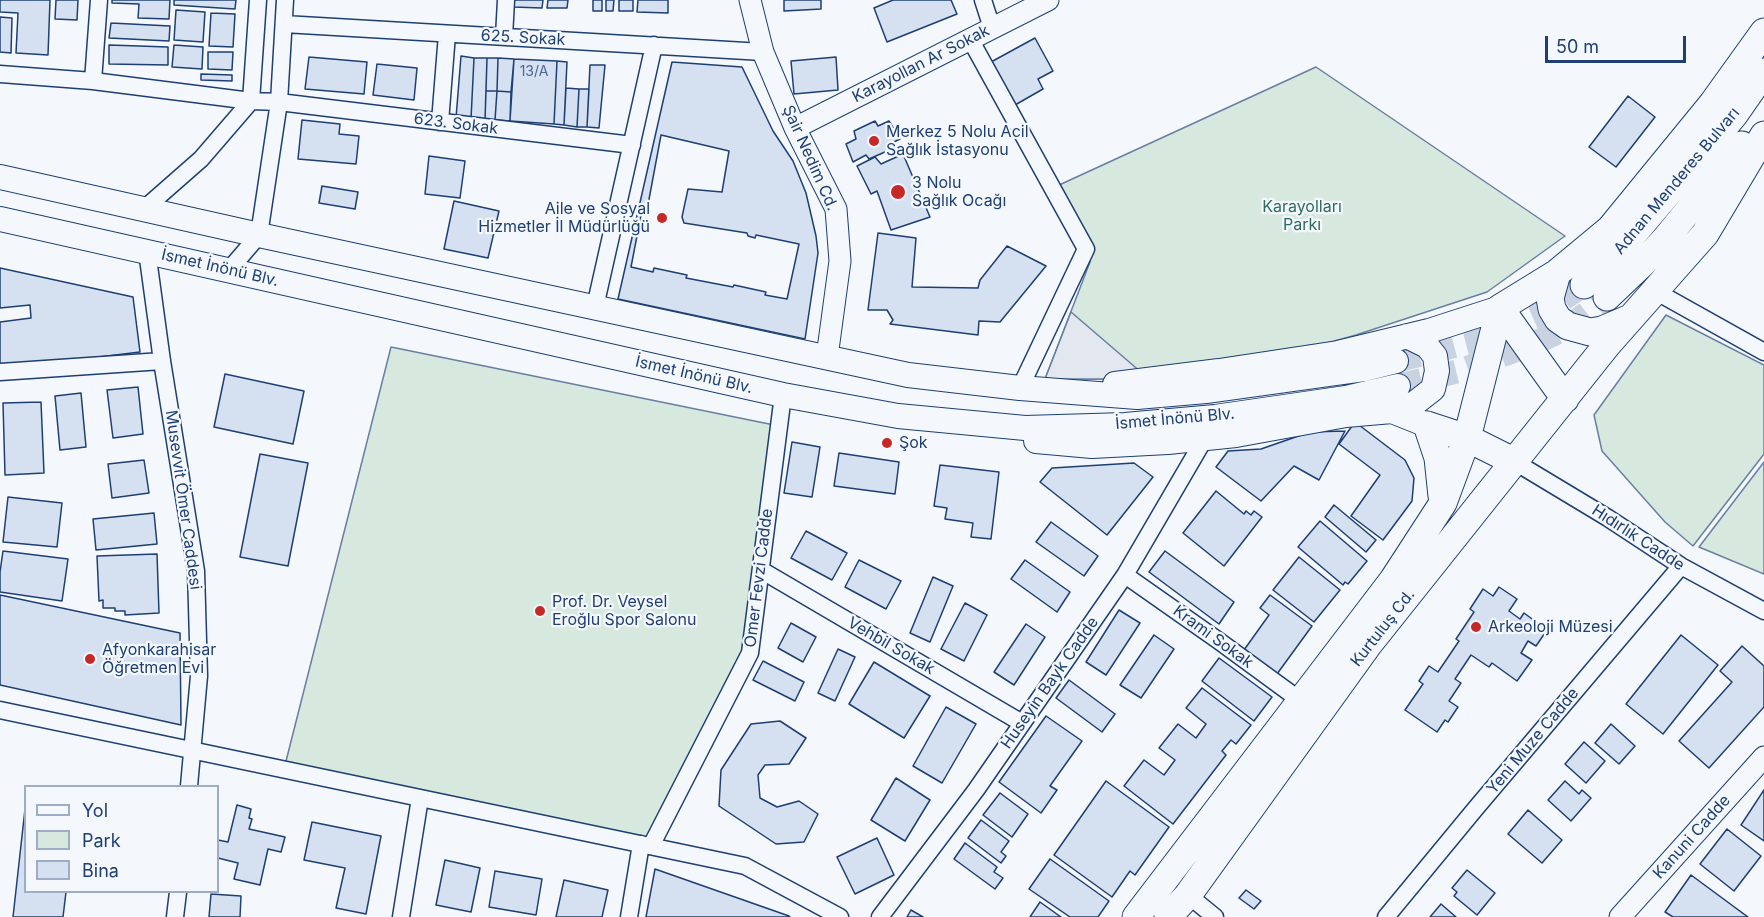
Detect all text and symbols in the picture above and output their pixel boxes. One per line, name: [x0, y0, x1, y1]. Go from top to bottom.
street label: Karayollan Ar Sokak: [849, 21, 993, 107]
scale bar: [1548, 24, 1689, 62]
street label: 625. Sokak: [480, 26, 566, 50]
text: 50 m: [1556, 36, 1599, 57]
house number: 13/A: [520, 64, 548, 80]
street label: Şair Nedim Cd.: [778, 102, 842, 214]
street label: Adnan Menderes Bulvarı: [1610, 104, 1744, 258]
street label: 623. Sokak: [413, 109, 499, 139]
place label: Merkez 5 Nolu Acil Sağlık İstasyonu: [886, 122, 1029, 160]
marker: Merkez 5 Nolu Acil Sağlık İstasyonu: [867, 134, 881, 148]
place label: 3 Nolu Sağlık Ocağı: [912, 173, 1006, 211]
marker: 3 Nolu Sağlık Ocağı: [889, 183, 907, 201]
park label: Karayolları Parkı: [1262, 197, 1342, 235]
place label: Aile ve Sosyal Hizmetler İl Müdürlüğü: [478, 199, 650, 237]
marker: Aile ve Sosyal Hizmetler İl Müdürlüğü: [655, 211, 669, 225]
street label: İsmet İnönü Blv.: [159, 245, 281, 291]
street label: İsmet İnönü Blv.: [633, 352, 755, 398]
street label: İsmet İnönü Blv.: [1114, 404, 1236, 434]
street label: Musevvit Ömer Caddesi: [161, 409, 205, 591]
place label: Şok: [899, 433, 928, 453]
marker: Şok: [880, 436, 894, 450]
street label: Hıdırlık Cadde: [1588, 501, 1688, 575]
street label: Omer Fevzi Cadde: [741, 507, 777, 649]
street label: Kurtuluş Cd.: [1347, 585, 1419, 671]
place label: Prof. Dr. Veysel Eroğlu Spor Salonu: [552, 592, 696, 630]
street label: Krami Sokak: [1169, 601, 1257, 673]
marker: Prof. Dr. Veysel Eroğlu Spor Salonu: [533, 604, 547, 618]
street label: Vehbil Sokak: [844, 613, 938, 679]
street label: Huseyin Bayk Cadde: [997, 613, 1103, 753]
place label: Arkeoloji Müzesi: [1488, 617, 1613, 637]
marker: Arkeoloji Müzesi: [1469, 620, 1483, 634]
place label: Afyonkarahisar Öğretmen Evi: [102, 640, 216, 678]
marker: Afyonkarahisar Öğretmen Evi: [83, 652, 97, 666]
street label: Yeni Muze Cadde: [1483, 684, 1583, 798]
legend: [24, 785, 219, 893]
street label: Kanuni Cadde: [1649, 791, 1735, 883]
text: Yol: [82, 800, 108, 821]
text: Park: [82, 830, 121, 851]
text: Bina: [82, 860, 119, 881]

